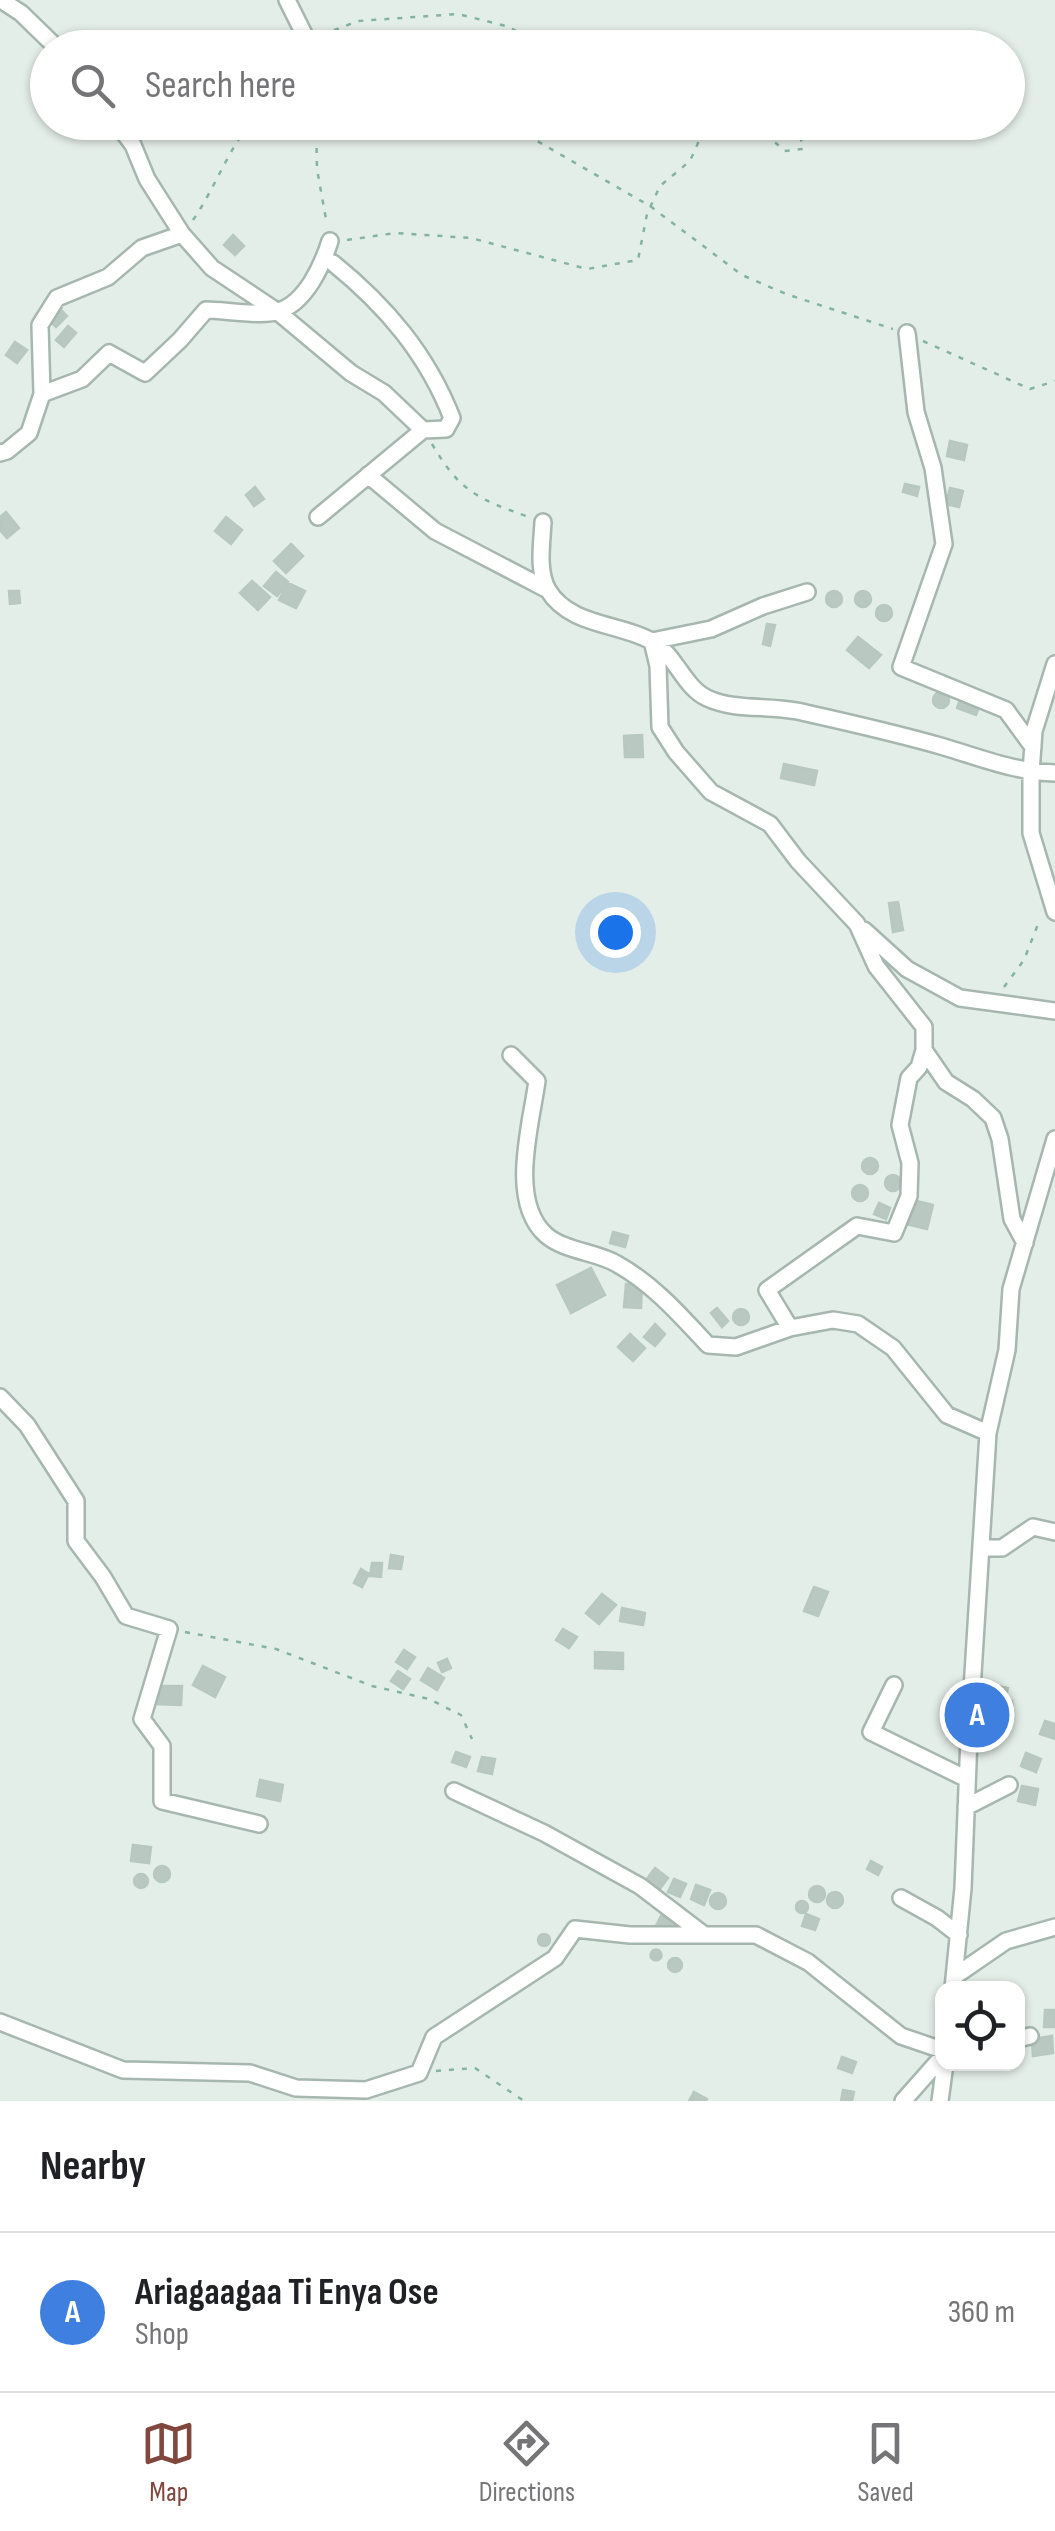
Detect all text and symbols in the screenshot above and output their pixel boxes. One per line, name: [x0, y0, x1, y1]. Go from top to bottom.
search box: [30, 30, 1025, 140]
icon: search: [65, 58, 120, 113]
text: Search here: [145, 63, 296, 108]
your location: [590, 907, 641, 958]
pin: A: [944, 1678, 1010, 1752]
map controls: [935, 1981, 1025, 2071]
button: locate: [935, 1981, 1025, 2071]
text: Nearby: [40, 2141, 146, 2192]
text: Ariagaagaa Ti Enya Ose: [135, 2270, 439, 2315]
text: A: [65, 2293, 80, 2332]
text: 360 m: [948, 2293, 1015, 2332]
text: Shop: [135, 2315, 189, 2354]
tab: Map: [141, 2416, 196, 2509]
tab: Directions: [479, 2416, 575, 2509]
tab: Saved: [858, 2416, 914, 2509]

